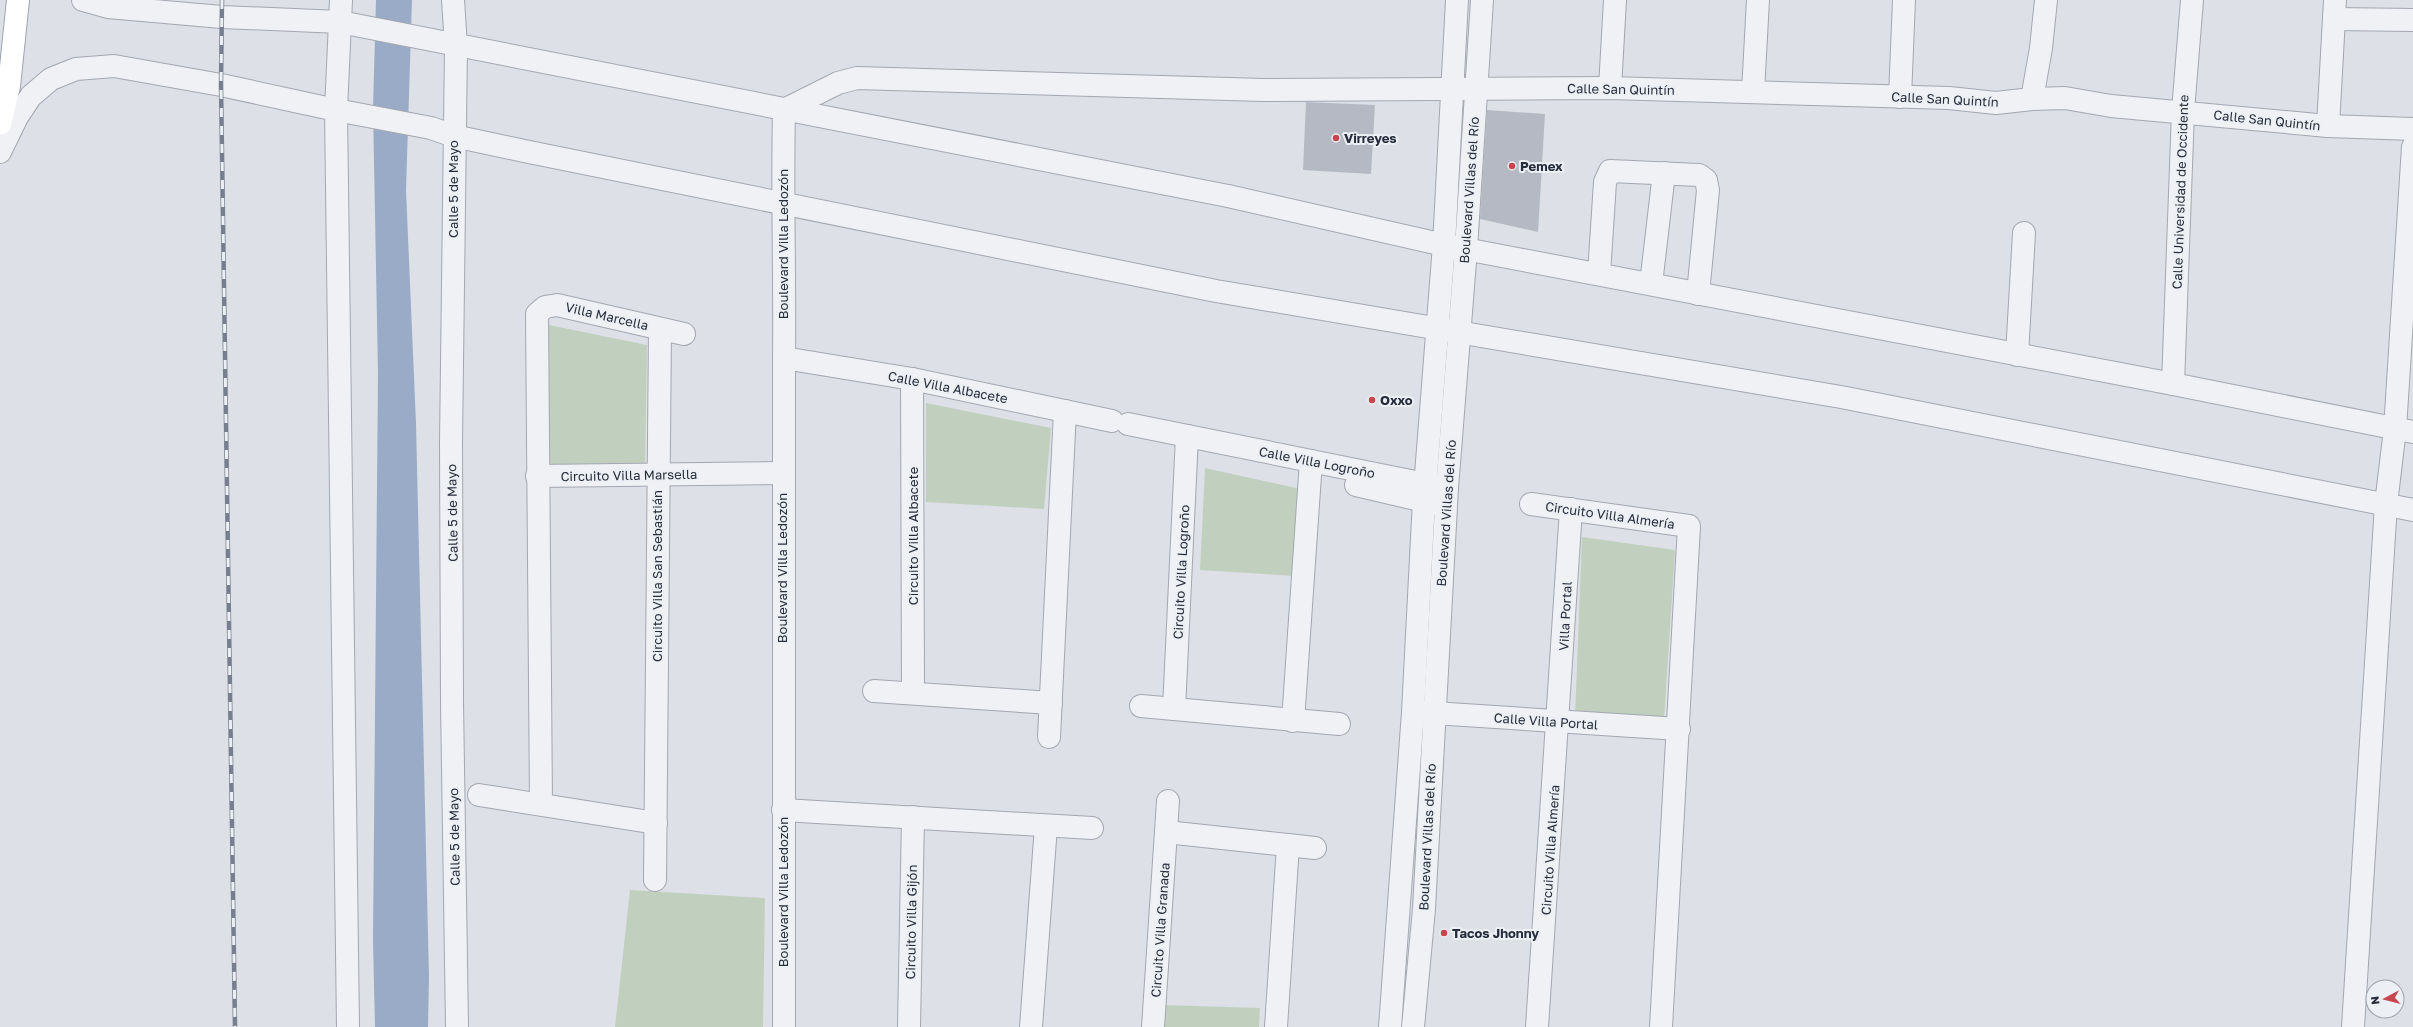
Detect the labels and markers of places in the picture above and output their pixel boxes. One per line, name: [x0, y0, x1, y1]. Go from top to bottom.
place label: Virreyes: [1344, 130, 1397, 146]
marker: Virreyes: [1331, 133, 1341, 143]
place label: Pemex: [1520, 158, 1563, 174]
marker: Pemex: [1507, 161, 1517, 171]
place label: Oxxo: [1380, 392, 1413, 408]
marker: Oxxo: [1367, 395, 1377, 405]
place label: Tacos Jhonny: [1452, 925, 1539, 941]
marker: Tacos Jhonny: [1439, 928, 1449, 938]

